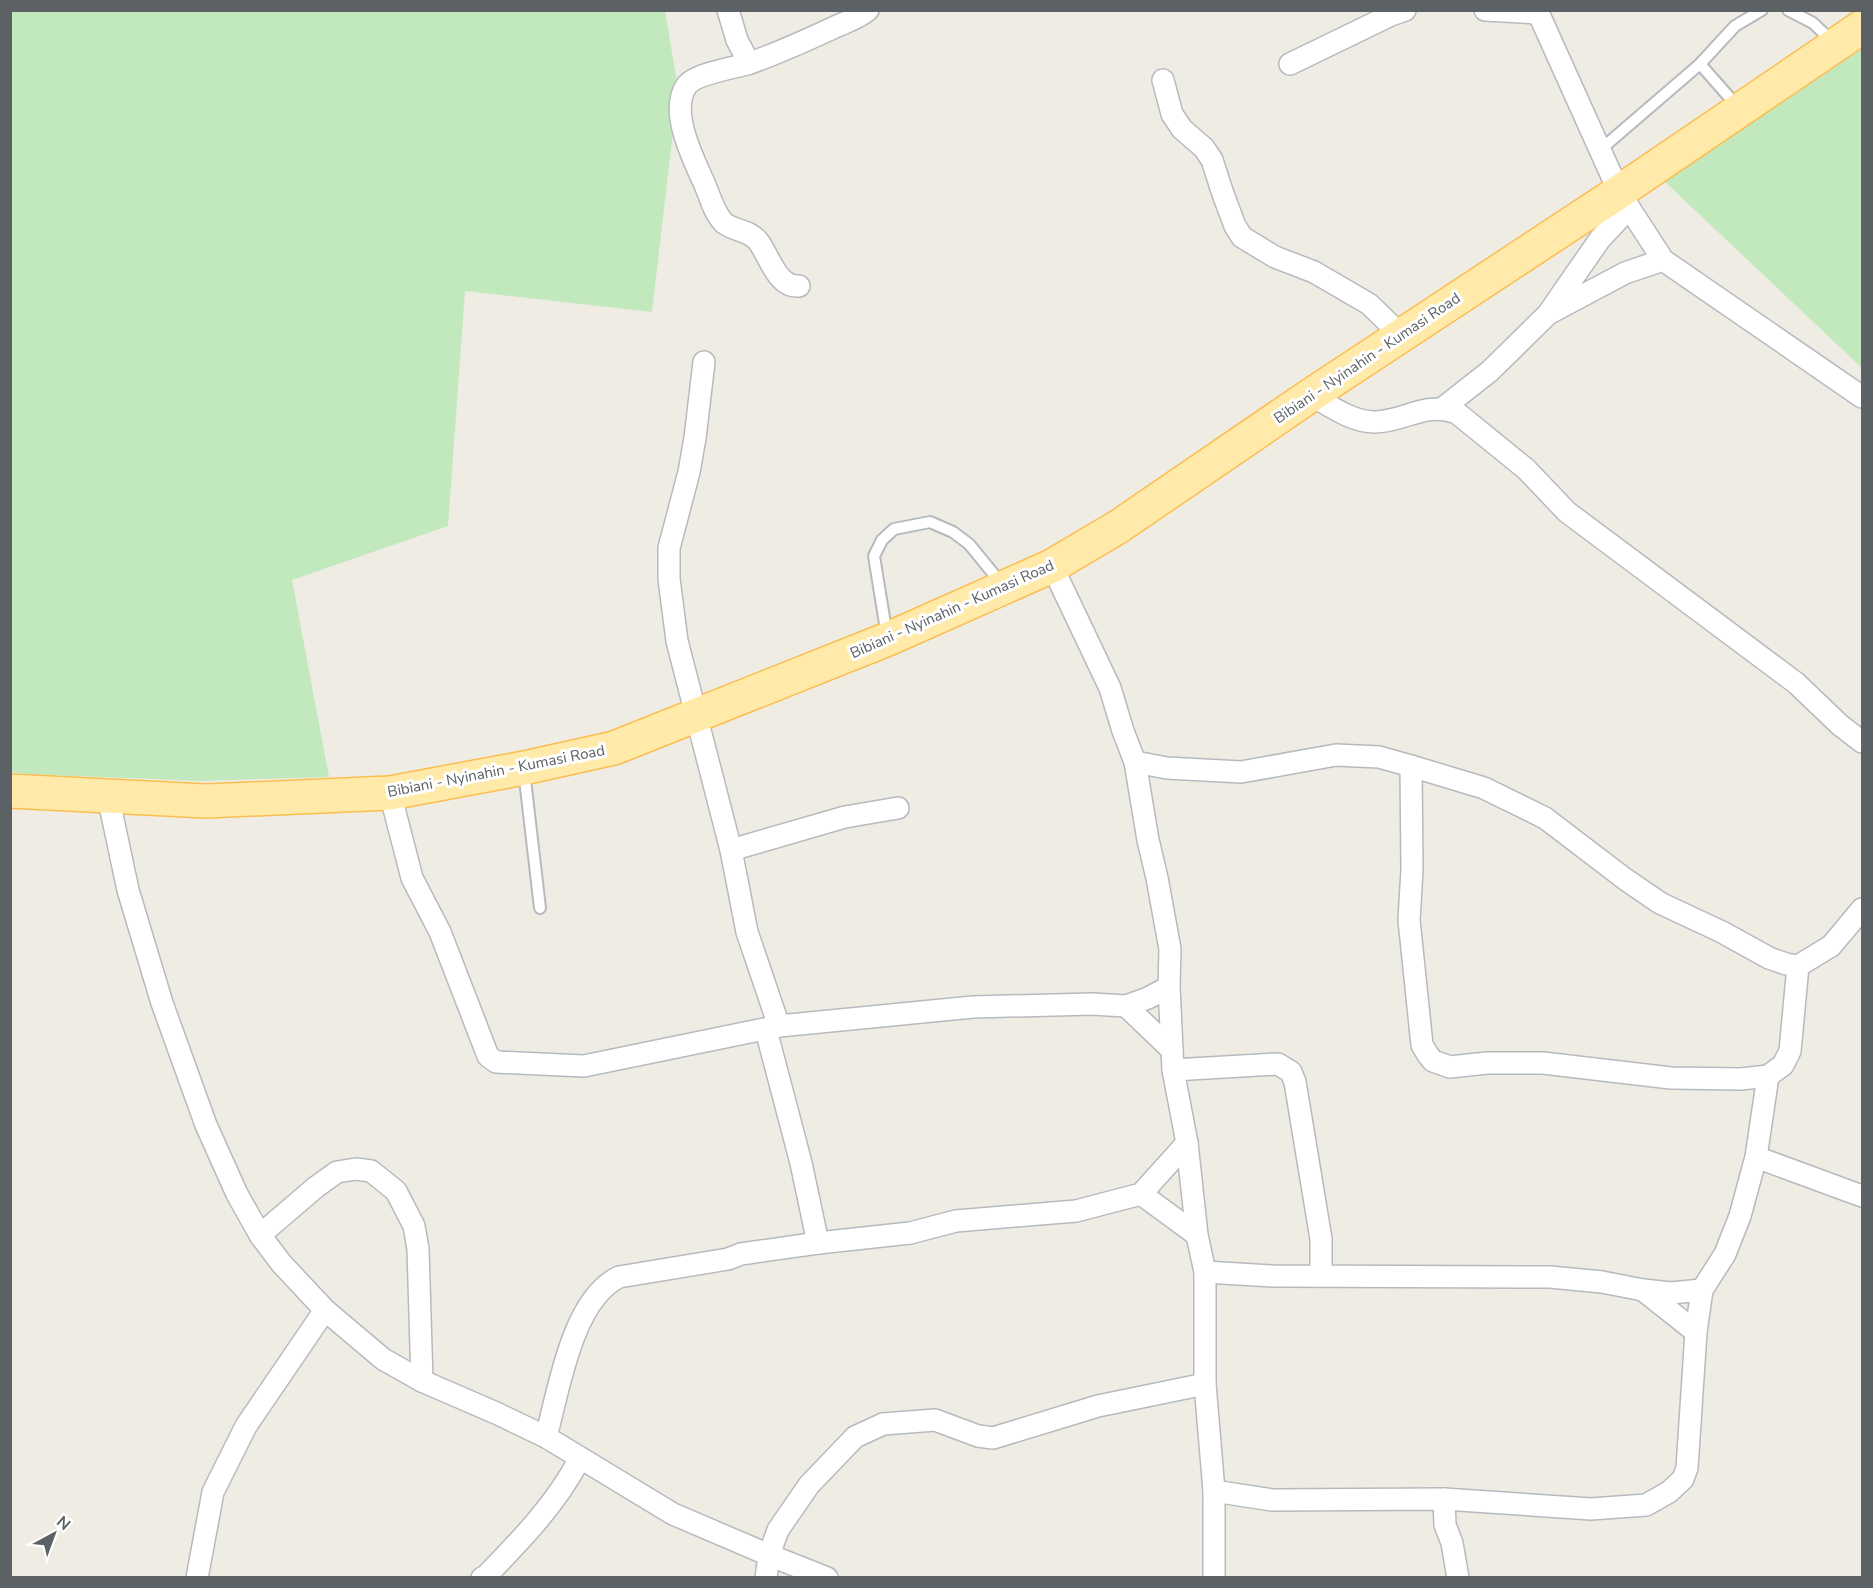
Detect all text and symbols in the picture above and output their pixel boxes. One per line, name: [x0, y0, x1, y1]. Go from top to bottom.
street label: Bibiani - Nyinahin - Kumasi Road: [1270, 288, 1464, 428]
street label: Bibiani - Nyinahin - Kumasi Road: [847, 555, 1057, 663]
street label: Bibiani - Nyinahin - Kumasi Road: [386, 740, 606, 802]
north arrow: [24, 1504, 84, 1564]
text: N: [51, 1511, 75, 1536]

